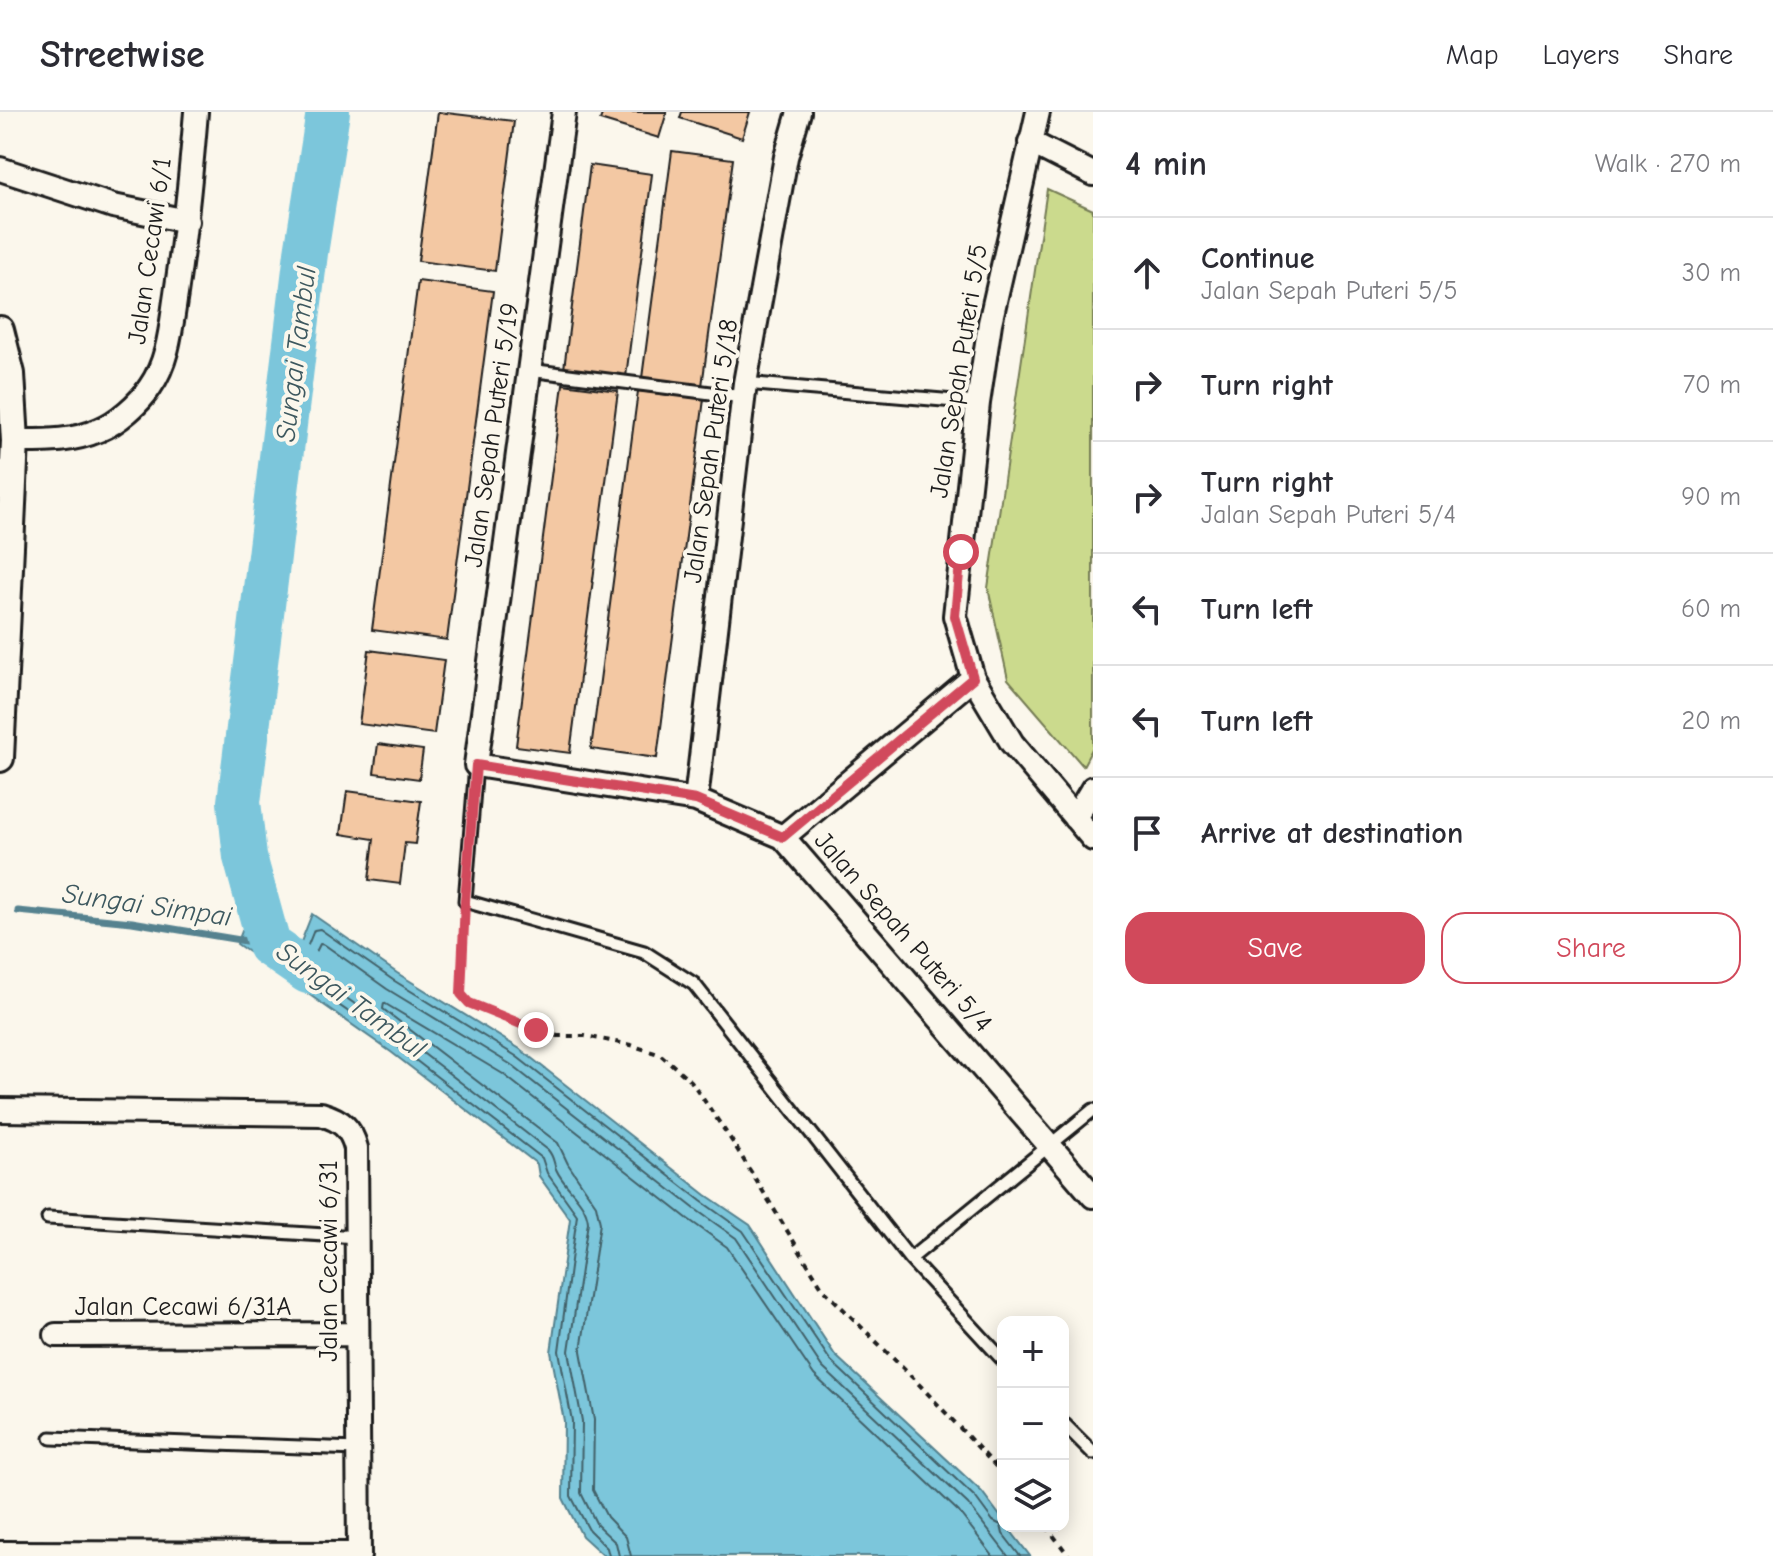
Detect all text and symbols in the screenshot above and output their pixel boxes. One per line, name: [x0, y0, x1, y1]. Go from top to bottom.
text: Streetwise: [40, 33, 205, 77]
text: Map: [1446, 39, 1499, 71]
text: Layers: [1543, 39, 1619, 71]
text: Share: [1663, 39, 1733, 71]
text: 4 min: [1125, 144, 1207, 184]
text: Walk · 270 m: [1595, 149, 1741, 179]
street label: Jalan Cecawi 6/1: [122, 156, 178, 346]
text: Continue: [1201, 241, 1315, 276]
street label: Jalan Sepah Puteri 5/5: [924, 242, 994, 500]
icon: ahead: [1125, 251, 1169, 295]
text: 30 m: [1682, 258, 1741, 288]
water label: Sungai Tambul: [269, 264, 323, 443]
text: Jalan Sepah Puteri 5/5: [1201, 276, 1458, 306]
street label: Jalan Sepah Puteri 5/19: [459, 301, 525, 569]
street label: Jalan Sepah Puteri 5/18: [678, 317, 744, 585]
icon: right: [1125, 363, 1169, 407]
text: Turn right: [1201, 368, 1333, 403]
text: 70 m: [1683, 370, 1741, 400]
text: Turn right: [1201, 465, 1333, 500]
icon: right: [1125, 475, 1169, 519]
text: 90 m: [1681, 482, 1741, 512]
text: Jalan Sepah Puteri 5/4: [1201, 500, 1456, 530]
route start: [943, 534, 979, 570]
icon: left: [1125, 587, 1169, 631]
text: Turn left: [1201, 592, 1313, 627]
text: 60 m: [1681, 594, 1741, 624]
icon: left: [1125, 699, 1169, 743]
text: Turn left: [1201, 704, 1313, 739]
text: 20 m: [1681, 706, 1741, 736]
icon: arrive: [1125, 811, 1169, 855]
text: Arrive at destination: [1201, 816, 1463, 851]
street label: Jalan Sepah Puteri 5/4: [808, 826, 998, 1038]
water label: Sungai Simpai: [60, 877, 234, 933]
button: Save: [1125, 912, 1425, 984]
button: Share: [1441, 912, 1741, 984]
water label: Sungai Tambul: [270, 935, 432, 1065]
route end: [518, 1012, 554, 1048]
street label: Jalan Cecawi 6/31: [314, 1160, 344, 1362]
street label: Jalan Cecawi 6/31A: [75, 1292, 291, 1322]
map controls: [997, 1316, 1069, 1532]
button: +: [997, 1316, 1069, 1388]
button: −: [997, 1388, 1069, 1460]
button: layers: [997, 1460, 1069, 1532]

